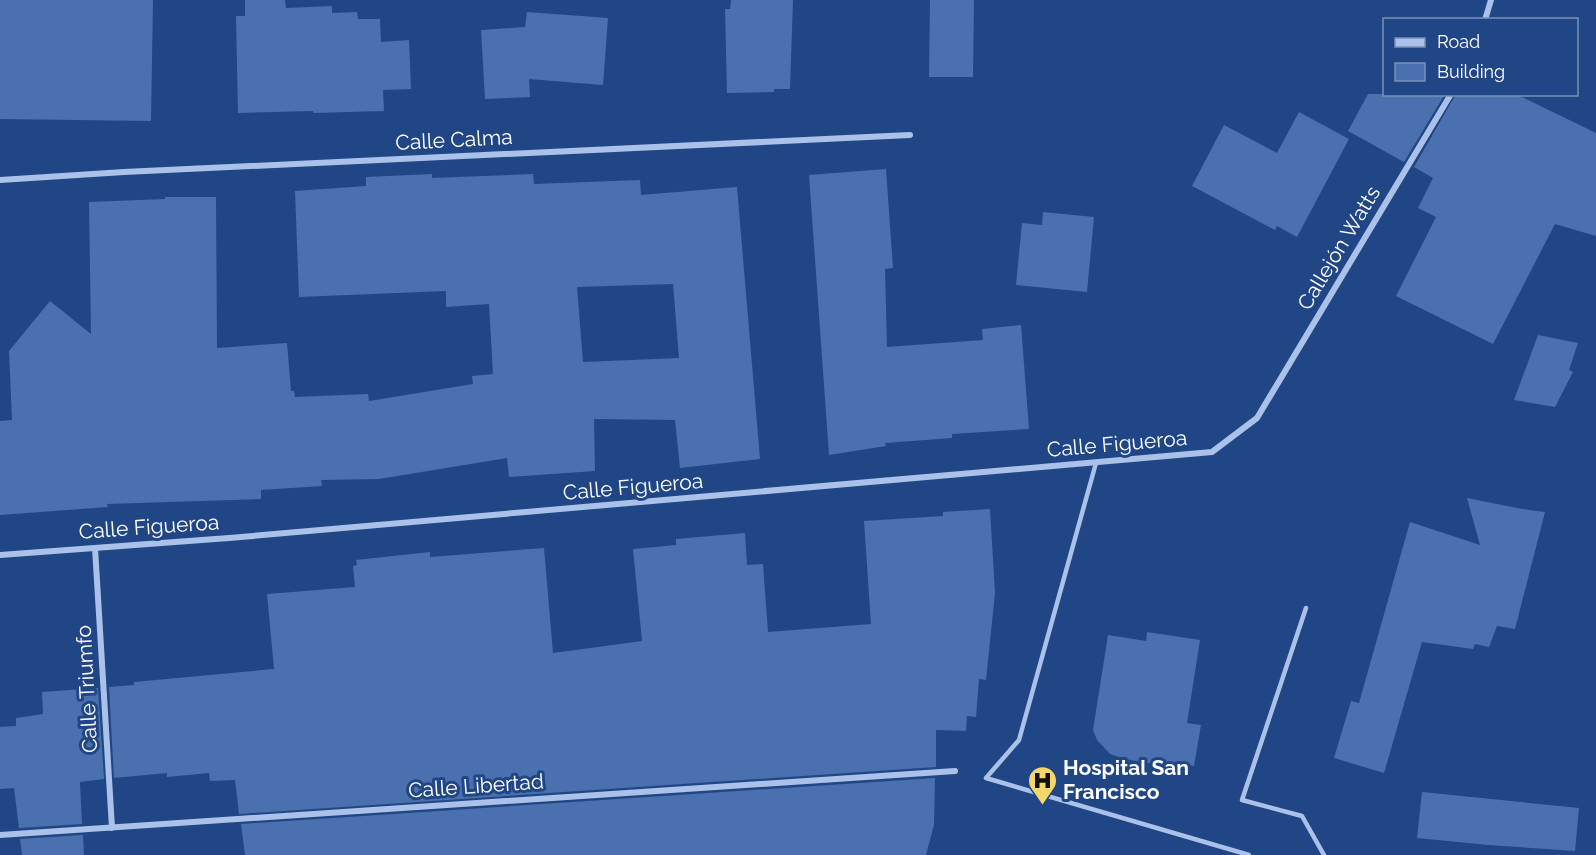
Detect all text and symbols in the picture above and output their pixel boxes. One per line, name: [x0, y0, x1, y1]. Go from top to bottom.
legend: [1383, 18, 1578, 96]
text: Road: [1437, 31, 1480, 52]
text: Building: [1437, 61, 1505, 82]
street label: Calle Calma: [395, 124, 513, 155]
street label: Callejón Watts: [1292, 181, 1385, 314]
street label: Calle Figueroa: [1046, 425, 1188, 462]
street label: Calle Figueroa: [562, 468, 704, 505]
street label: Calle Figueroa: [78, 509, 220, 544]
street label: Calle Triumfo: [71, 624, 102, 754]
place label: Hospital San Francisco: [1063, 755, 1189, 804]
hospital icon: Hospital San Francisco: [1026, 764, 1058, 806]
street label: Calle Libertad: [407, 768, 545, 803]

